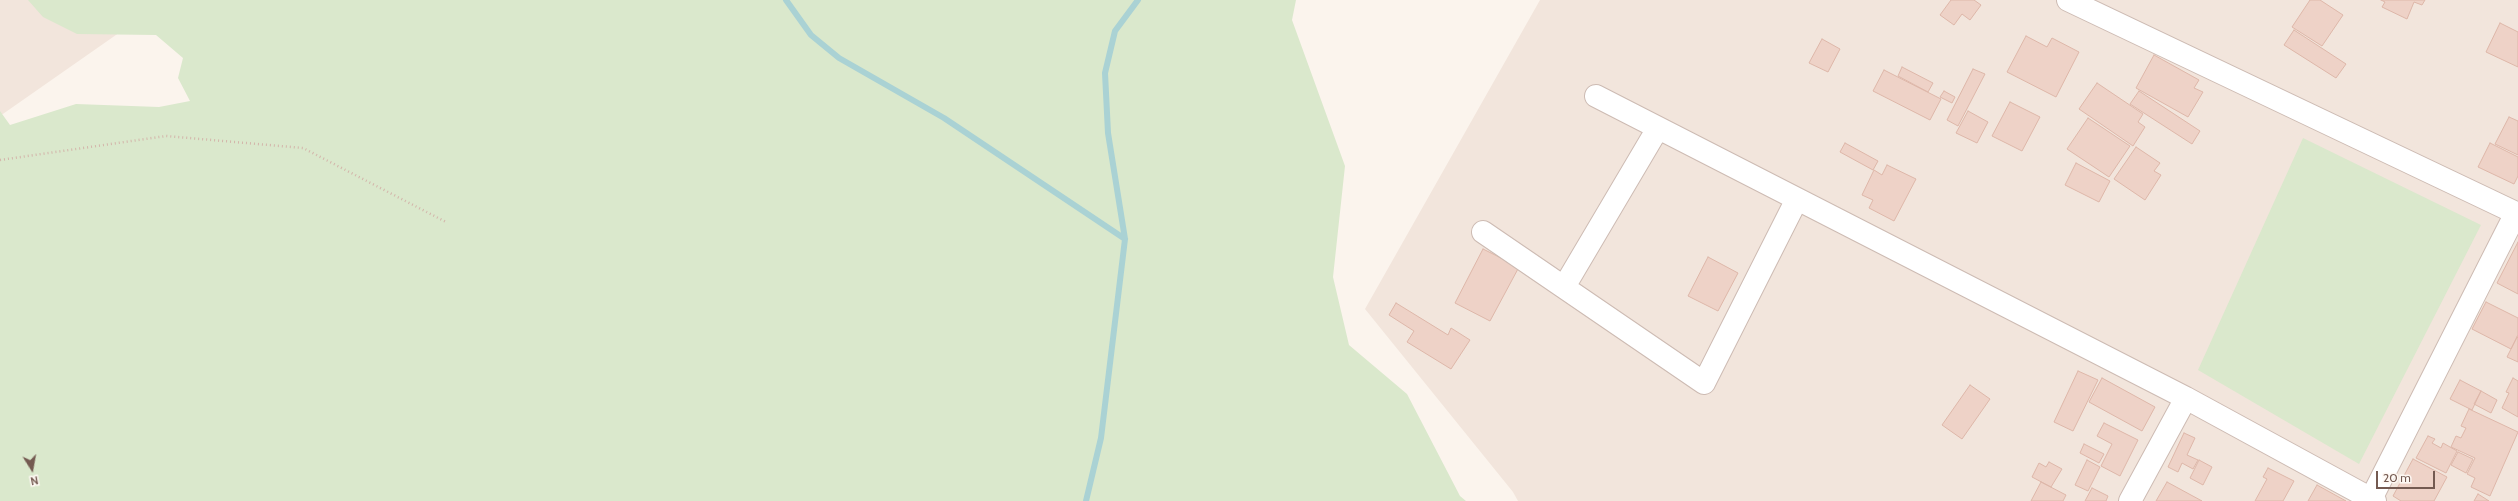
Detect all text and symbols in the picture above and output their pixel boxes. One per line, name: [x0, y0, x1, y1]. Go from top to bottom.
north arrow: [12, 449, 52, 489]
scale bar: [2378, 463, 2437, 489]
text: 20 m: [2383, 470, 2411, 485]
text: N: [29, 473, 39, 488]

